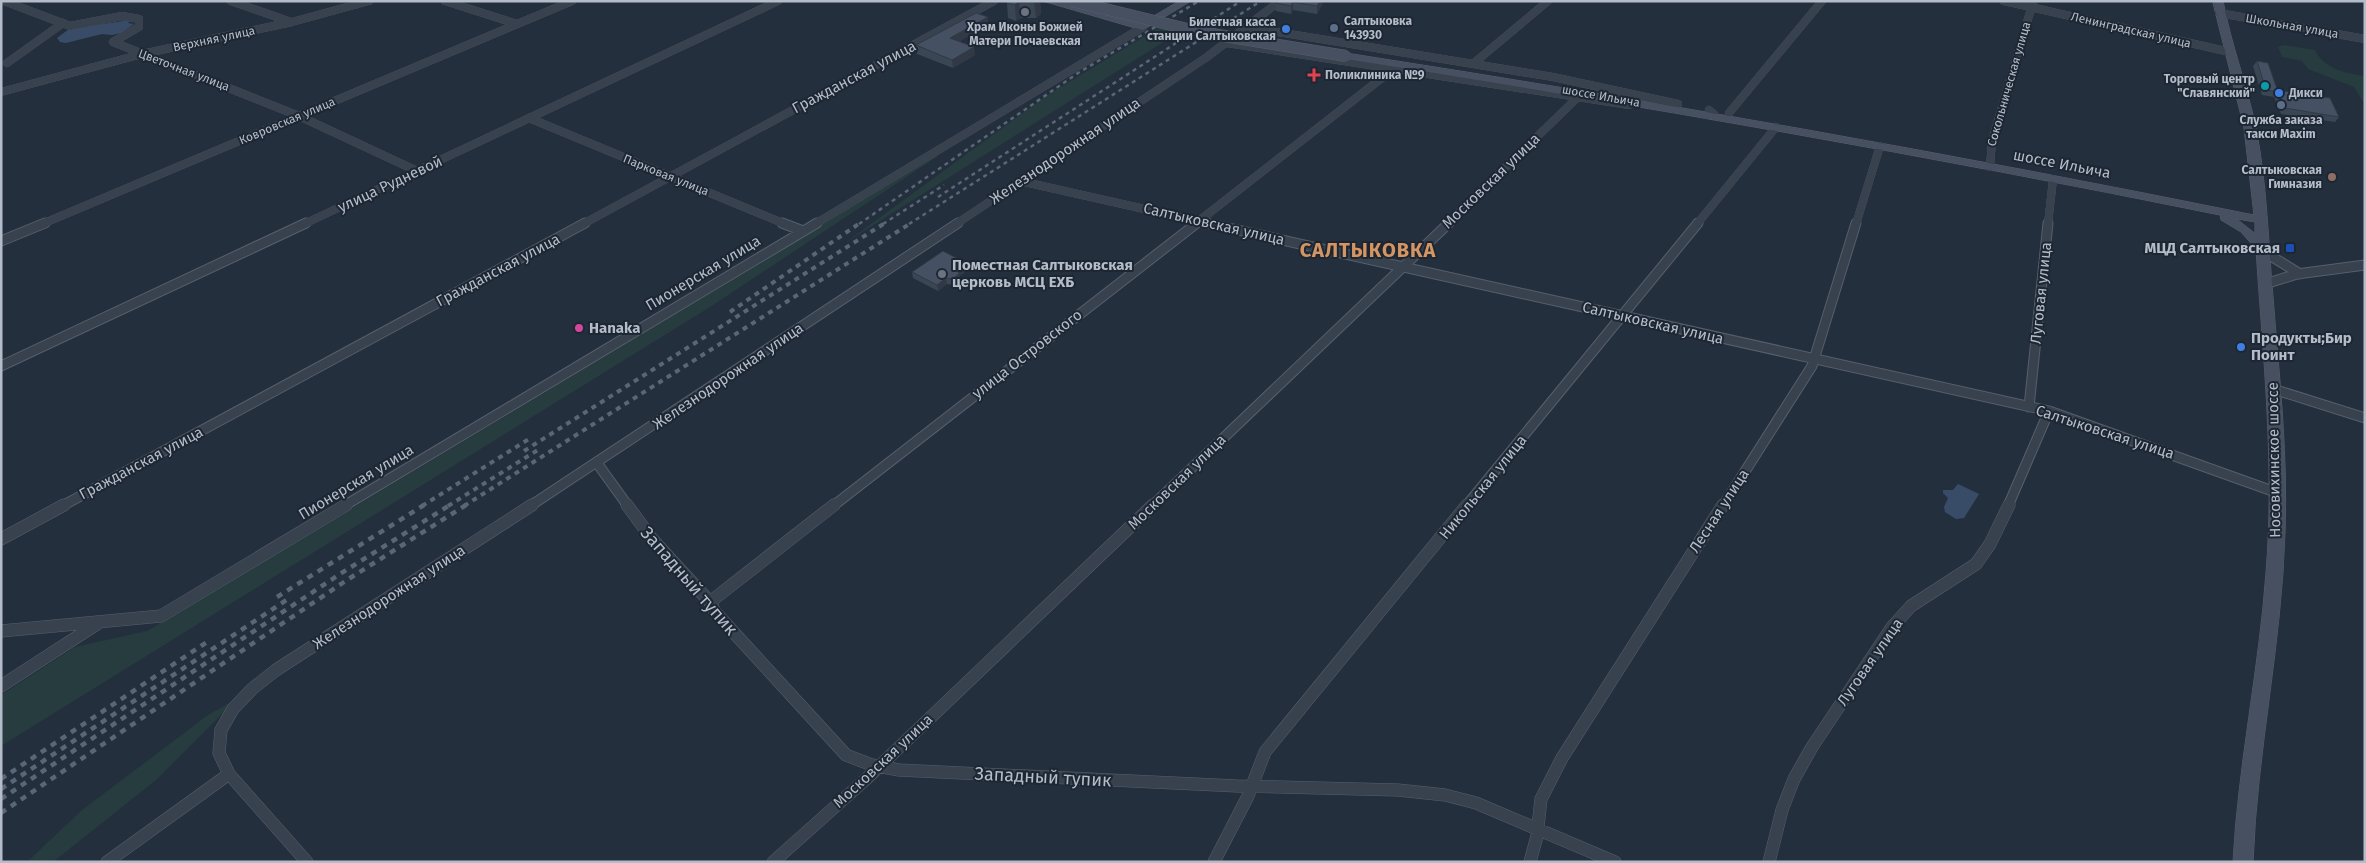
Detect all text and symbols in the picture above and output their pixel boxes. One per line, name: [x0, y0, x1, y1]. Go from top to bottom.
marker: Храм Иконы Божией Матери Почаевская: [1019, 6, 1031, 18]
street label: Ленинградская улица: [2070, 9, 2192, 51]
street label: Школьная улица: [2244, 11, 2340, 41]
place label: Салтыковка 143930: [1344, 14, 1413, 42]
place label: Билетная касса станции Салтыковская: [1147, 15, 1276, 43]
place label: Храм Иконы Божией Матери Почаевская: [966, 20, 1083, 48]
street label: Сокольническая улица: [1985, 20, 2033, 148]
marker: Салтыковка 143930: [1328, 22, 1340, 34]
street label: Верхняя улица: [172, 23, 256, 55]
marker: Билетная касса станции Салтыковская: [1280, 23, 1292, 35]
street label: Гражданская улица: [789, 37, 919, 117]
street label: Цветочная улица: [136, 46, 232, 94]
marker: Поликлиника №9: [1307, 68, 1321, 82]
place label: Поликлиника №9: [1325, 68, 1425, 82]
place label: Торговый центр "Славянский": [2164, 72, 2255, 100]
marker: Торговый центр "Славянский": [2259, 80, 2271, 92]
street label: шоссе Ильича: [1561, 82, 1641, 110]
place label: Дикси: [2288, 86, 2323, 100]
marker: Дикси: [2273, 87, 2285, 99]
street label: Ковровская улица: [237, 94, 337, 148]
street label: Железнодорожная улица: [986, 94, 1144, 208]
marker: Служба заказа такси Maxim: [2275, 99, 2287, 111]
place label: Служба заказа такси Maxim: [2240, 113, 2323, 141]
street label: Московская улица: [1438, 130, 1544, 232]
street label: шоссе Ильича: [2012, 146, 2112, 182]
street label: Парковая улица: [621, 151, 711, 199]
street label: улица Рудневой: [335, 152, 445, 216]
place label: Салтыковская Гимназия: [2242, 163, 2322, 191]
marker: Салтыковская Гимназия: [2326, 171, 2338, 183]
street label: Салтыковская улица: [1142, 199, 1286, 249]
street label: Гражданская улица: [433, 230, 563, 310]
street label: Пионерская улица: [642, 232, 764, 314]
district label: САЛТЫКОВКА: [1300, 238, 1437, 262]
place label: МЦД Салтыковская: [2144, 239, 2280, 257]
street label: Луговая улица: [2027, 241, 2055, 345]
marker: МЦД Салтыковская: [2284, 242, 2296, 254]
place label: Поместная Салтыковская церковь МСЦ ЕХБ: [952, 256, 1133, 291]
marker: Поместная Салтыковская церковь МСЦ ЕХБ: [936, 268, 948, 280]
street label: Салтыковская улица: [1581, 298, 1725, 348]
street label: улица Островского: [968, 305, 1086, 403]
place label: Hanaka: [589, 319, 640, 337]
street label: Железнодорожная улица: [649, 319, 807, 433]
marker: Hanaka: [573, 322, 585, 334]
place label: Продукты;Бир Поинт: [2251, 329, 2352, 364]
marker: Продукты;Бир Поинт: [2235, 341, 2247, 353]
street label: Носовихинское шоссе: [2264, 382, 2284, 538]
street label: Салтыковская улица: [2033, 401, 2177, 463]
street label: Гражданская улица: [76, 423, 206, 503]
street label: Московская улица: [1124, 431, 1230, 533]
street label: Никольская улица: [1435, 431, 1531, 543]
street label: Пионерская улица: [295, 441, 417, 523]
street label: Лесная улица: [1685, 466, 1753, 556]
street label: Западный тупик: [636, 522, 743, 640]
street label: Железнодорожная улица: [309, 541, 469, 653]
street label: Луговая улица: [1833, 615, 1907, 709]
street label: Московская улица: [830, 710, 936, 812]
street label: Западный тупик: [974, 762, 1113, 792]

